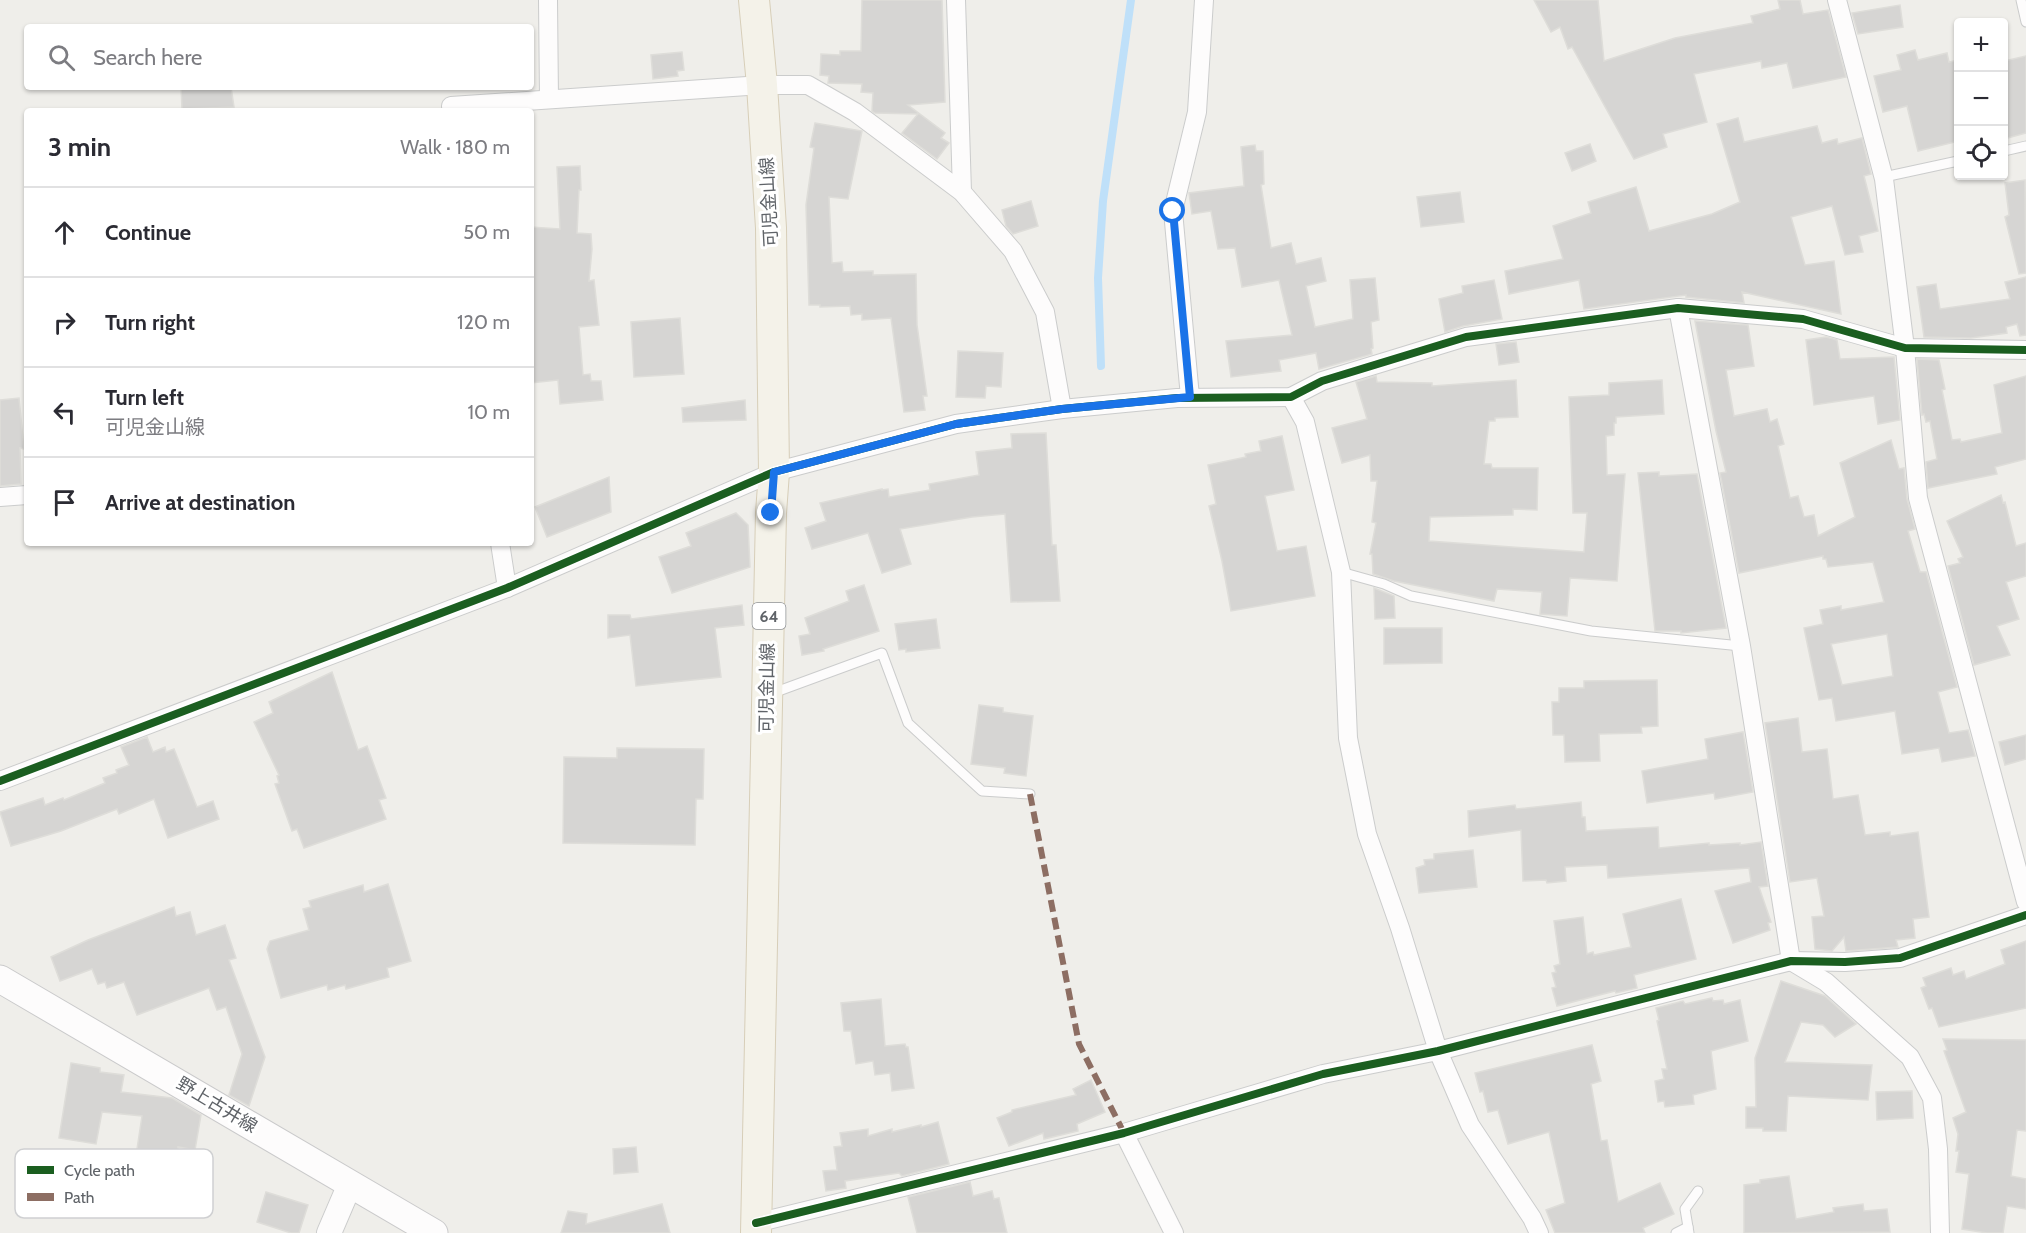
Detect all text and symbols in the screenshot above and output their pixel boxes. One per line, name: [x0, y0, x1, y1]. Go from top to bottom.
map controls: [1954, 18, 2008, 180]
button: +: [1954, 18, 2008, 72]
search box: [24, 24, 534, 90]
icon: search: [45, 41, 78, 74]
text: Search here: [93, 44, 202, 71]
button: −: [1954, 72, 2008, 126]
button: locate: [1954, 126, 2008, 180]
text: 3 min: [48, 131, 111, 163]
text: Walk · 180 m: [400, 135, 510, 159]
street label: 可児金山線: [756, 156, 782, 248]
route start: [1159, 197, 1185, 223]
icon: ahead: [48, 216, 81, 249]
text: Continue: [105, 219, 191, 246]
text: 50 m: [463, 220, 510, 244]
icon: right: [48, 306, 81, 339]
text: Turn right: [105, 309, 195, 336]
text: 120 m: [457, 310, 510, 334]
text: Turn left: [105, 384, 184, 411]
icon: left: [48, 396, 81, 429]
text: 10 m: [467, 400, 510, 424]
text: 可児金山線: [105, 415, 205, 439]
icon: arrive: [48, 486, 81, 519]
text: Arrive at destination: [105, 489, 295, 516]
route end: [757, 499, 783, 525]
road number: 64: [752, 603, 786, 629]
street label: 可児金山線: [755, 643, 779, 733]
street label: 野上古井線: [173, 1072, 261, 1138]
legend: [15, 1149, 213, 1218]
text: Cycle path: [64, 1161, 135, 1180]
text: Path: [64, 1188, 95, 1207]

